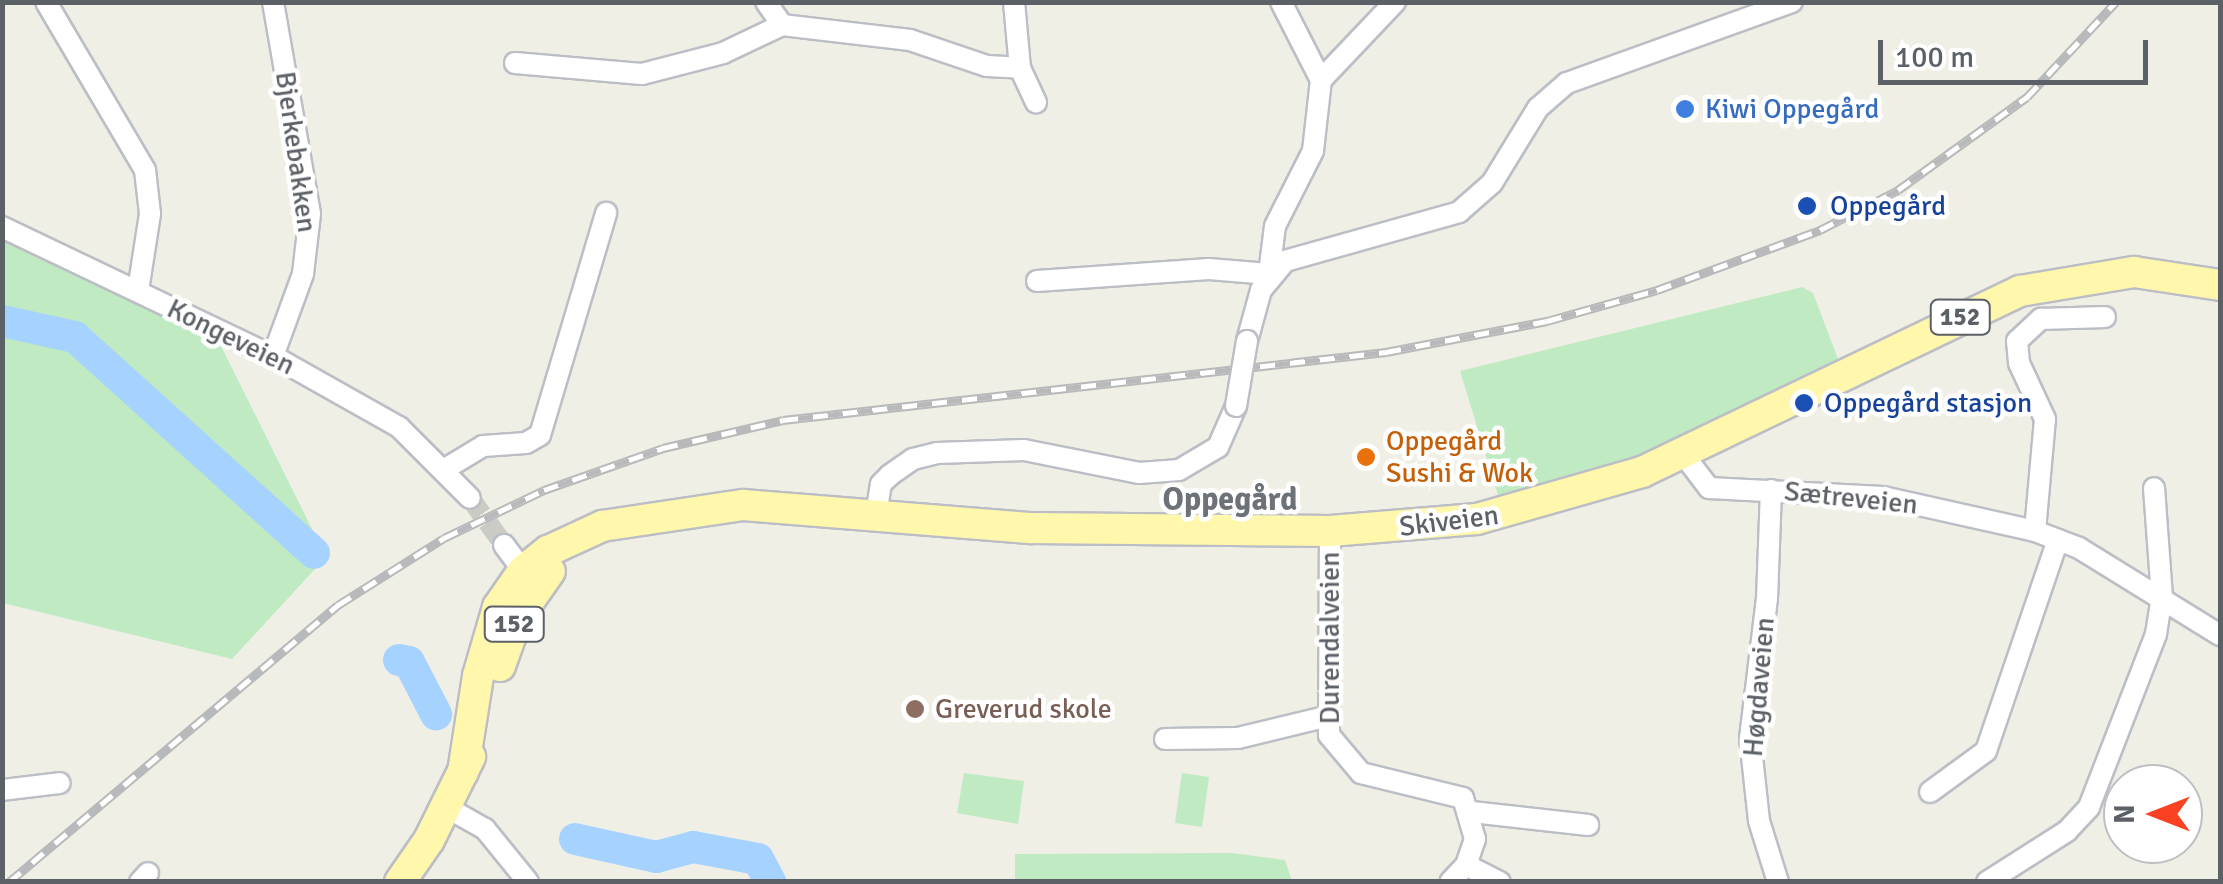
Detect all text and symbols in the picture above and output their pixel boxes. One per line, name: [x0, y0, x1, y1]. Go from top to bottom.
scale bar: [1883, 20, 2153, 82]
text: 100 m: [1895, 39, 1974, 76]
street label: Bjerkebakken: [268, 69, 324, 235]
place label: Kiwi Oppegård: [1705, 92, 1879, 126]
marker: Kiwi Oppegård: [1674, 98, 1696, 120]
place label: Oppegård: [1830, 189, 1946, 223]
marker: Oppegård: [1794, 193, 1820, 219]
street label: Kongeveien: [162, 292, 300, 382]
road number: 152: [1928, 297, 1992, 337]
place label: Oppegård stasjon: [1824, 386, 2032, 420]
marker: Oppegård stasjon: [1793, 392, 1815, 414]
place label: Oppegård Sushi & Wok: [1386, 424, 1533, 490]
marker: Oppegård Sushi & Wok: [1355, 446, 1377, 468]
street label: Sætreveien: [1783, 474, 1919, 522]
district label: Oppegård: [1163, 481, 1297, 519]
street label: Skiveien: [1397, 498, 1501, 544]
street label: Durendalveien: [1313, 552, 1347, 724]
road number: 152: [482, 604, 546, 644]
street label: Høgdaveien: [1736, 616, 1782, 758]
place label: Greverud skole: [935, 692, 1112, 726]
marker: Greverud skole: [904, 698, 926, 720]
north arrow: [2103, 764, 2203, 864]
text: N: [2108, 804, 2142, 824]

